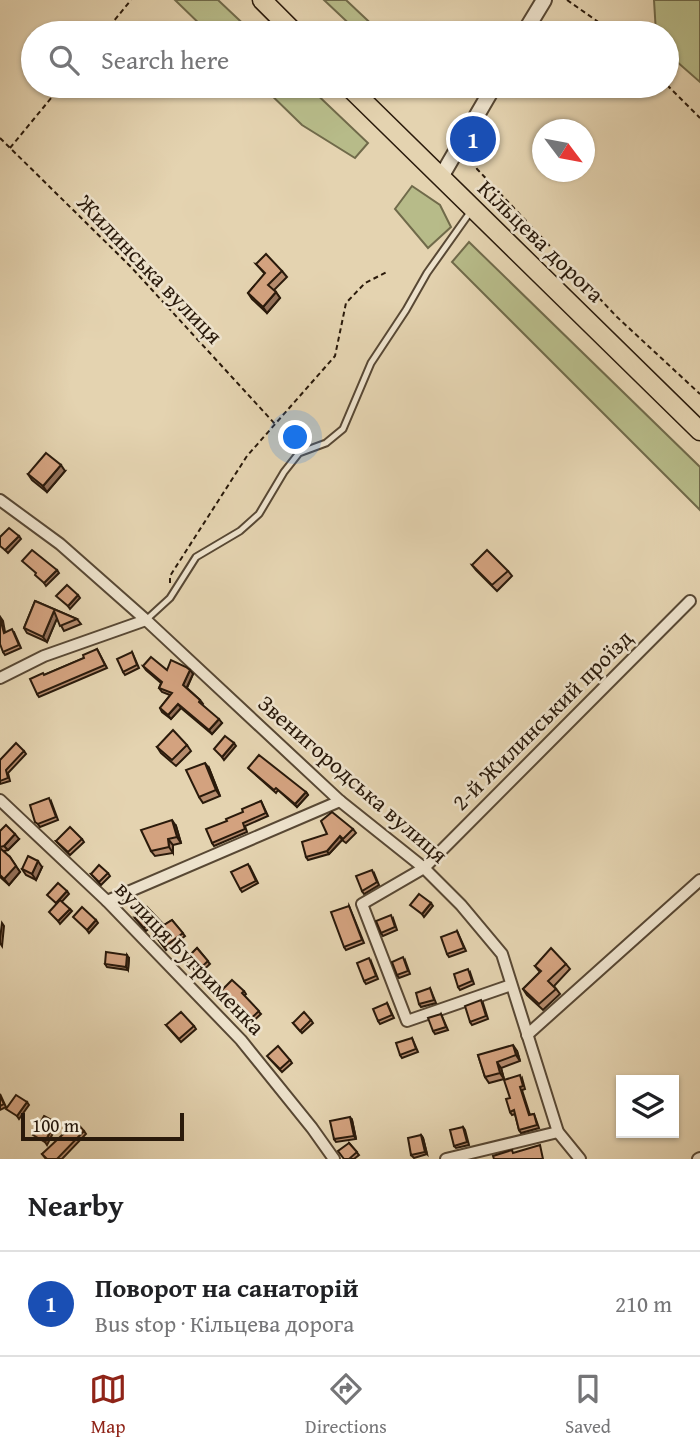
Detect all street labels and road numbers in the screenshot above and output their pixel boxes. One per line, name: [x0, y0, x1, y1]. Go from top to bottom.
street label: Кільцева дорога: [471, 172, 612, 310]
street label: Жилинська вулиця: [69, 186, 231, 351]
street label: 2-й Жилинський проїзд: [444, 622, 640, 817]
street label: Звенигородська вулиця: [251, 687, 456, 871]
street label: вулиця Бугрименка: [108, 873, 273, 1042]

